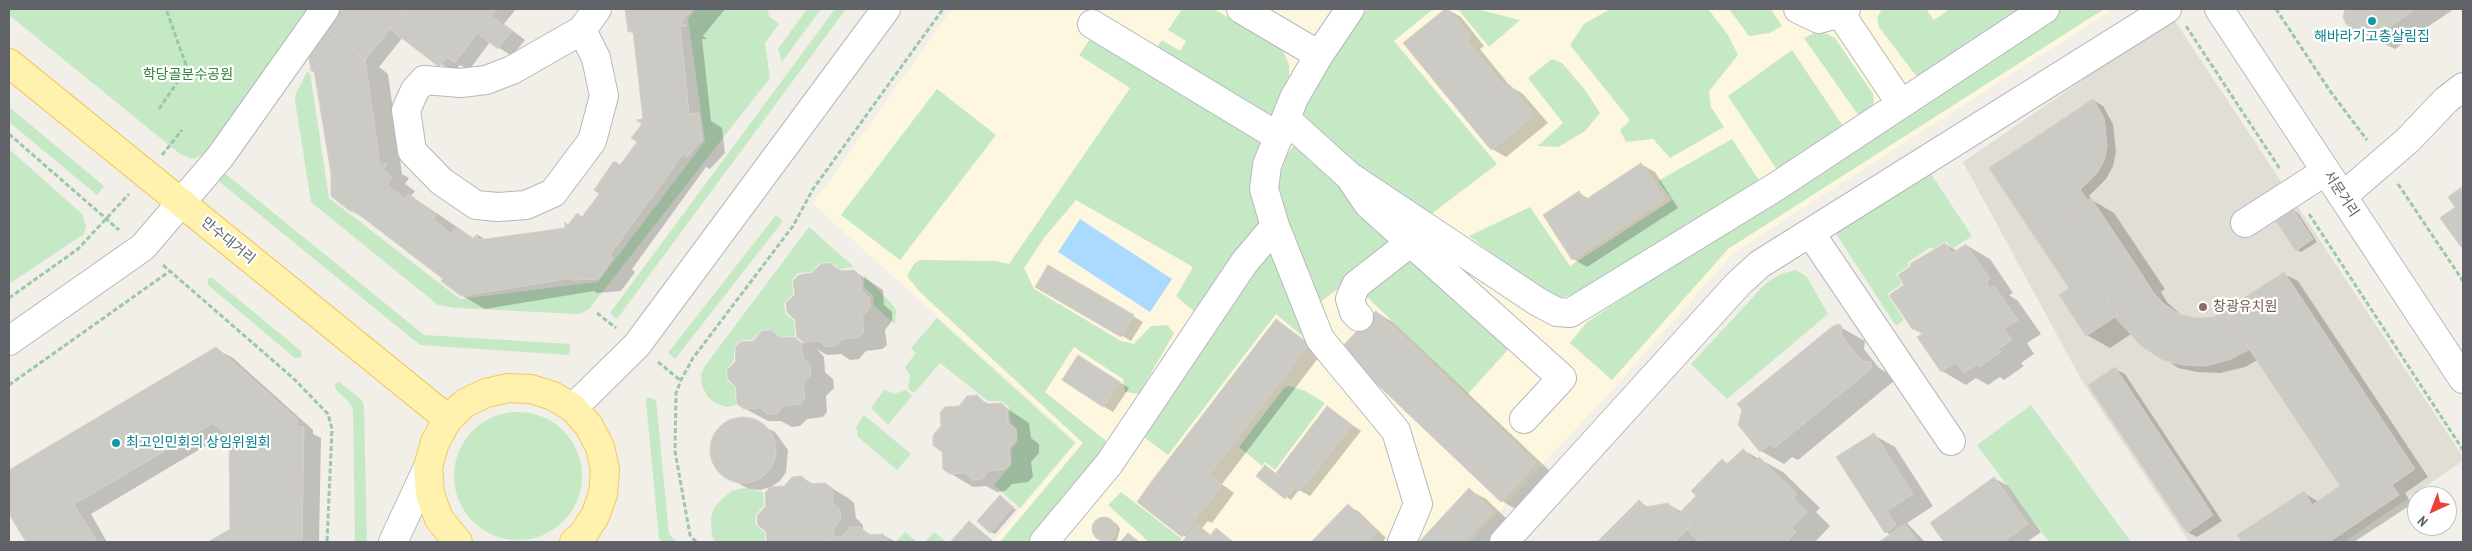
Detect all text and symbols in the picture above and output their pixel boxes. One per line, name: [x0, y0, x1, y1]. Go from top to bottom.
marker: 해바라기고층살림집: [2366, 15, 2378, 27]
place label: 해바라기고층살림집: [2314, 29, 2430, 45]
park label: 학당골분수공원: [143, 67, 233, 83]
street label: 서문거리: [2320, 168, 2362, 220]
street label: 만수대거리: [198, 214, 258, 268]
place label: 창광유치원: [2213, 299, 2277, 315]
marker: 창광유치원: [2197, 301, 2209, 313]
place label: 최고인민회의 상임위원회: [126, 435, 271, 451]
marker: 최고인민회의 상임위원회: [110, 437, 122, 449]
north arrow: [2407, 486, 2457, 536]
text: N: [2414, 512, 2431, 530]

